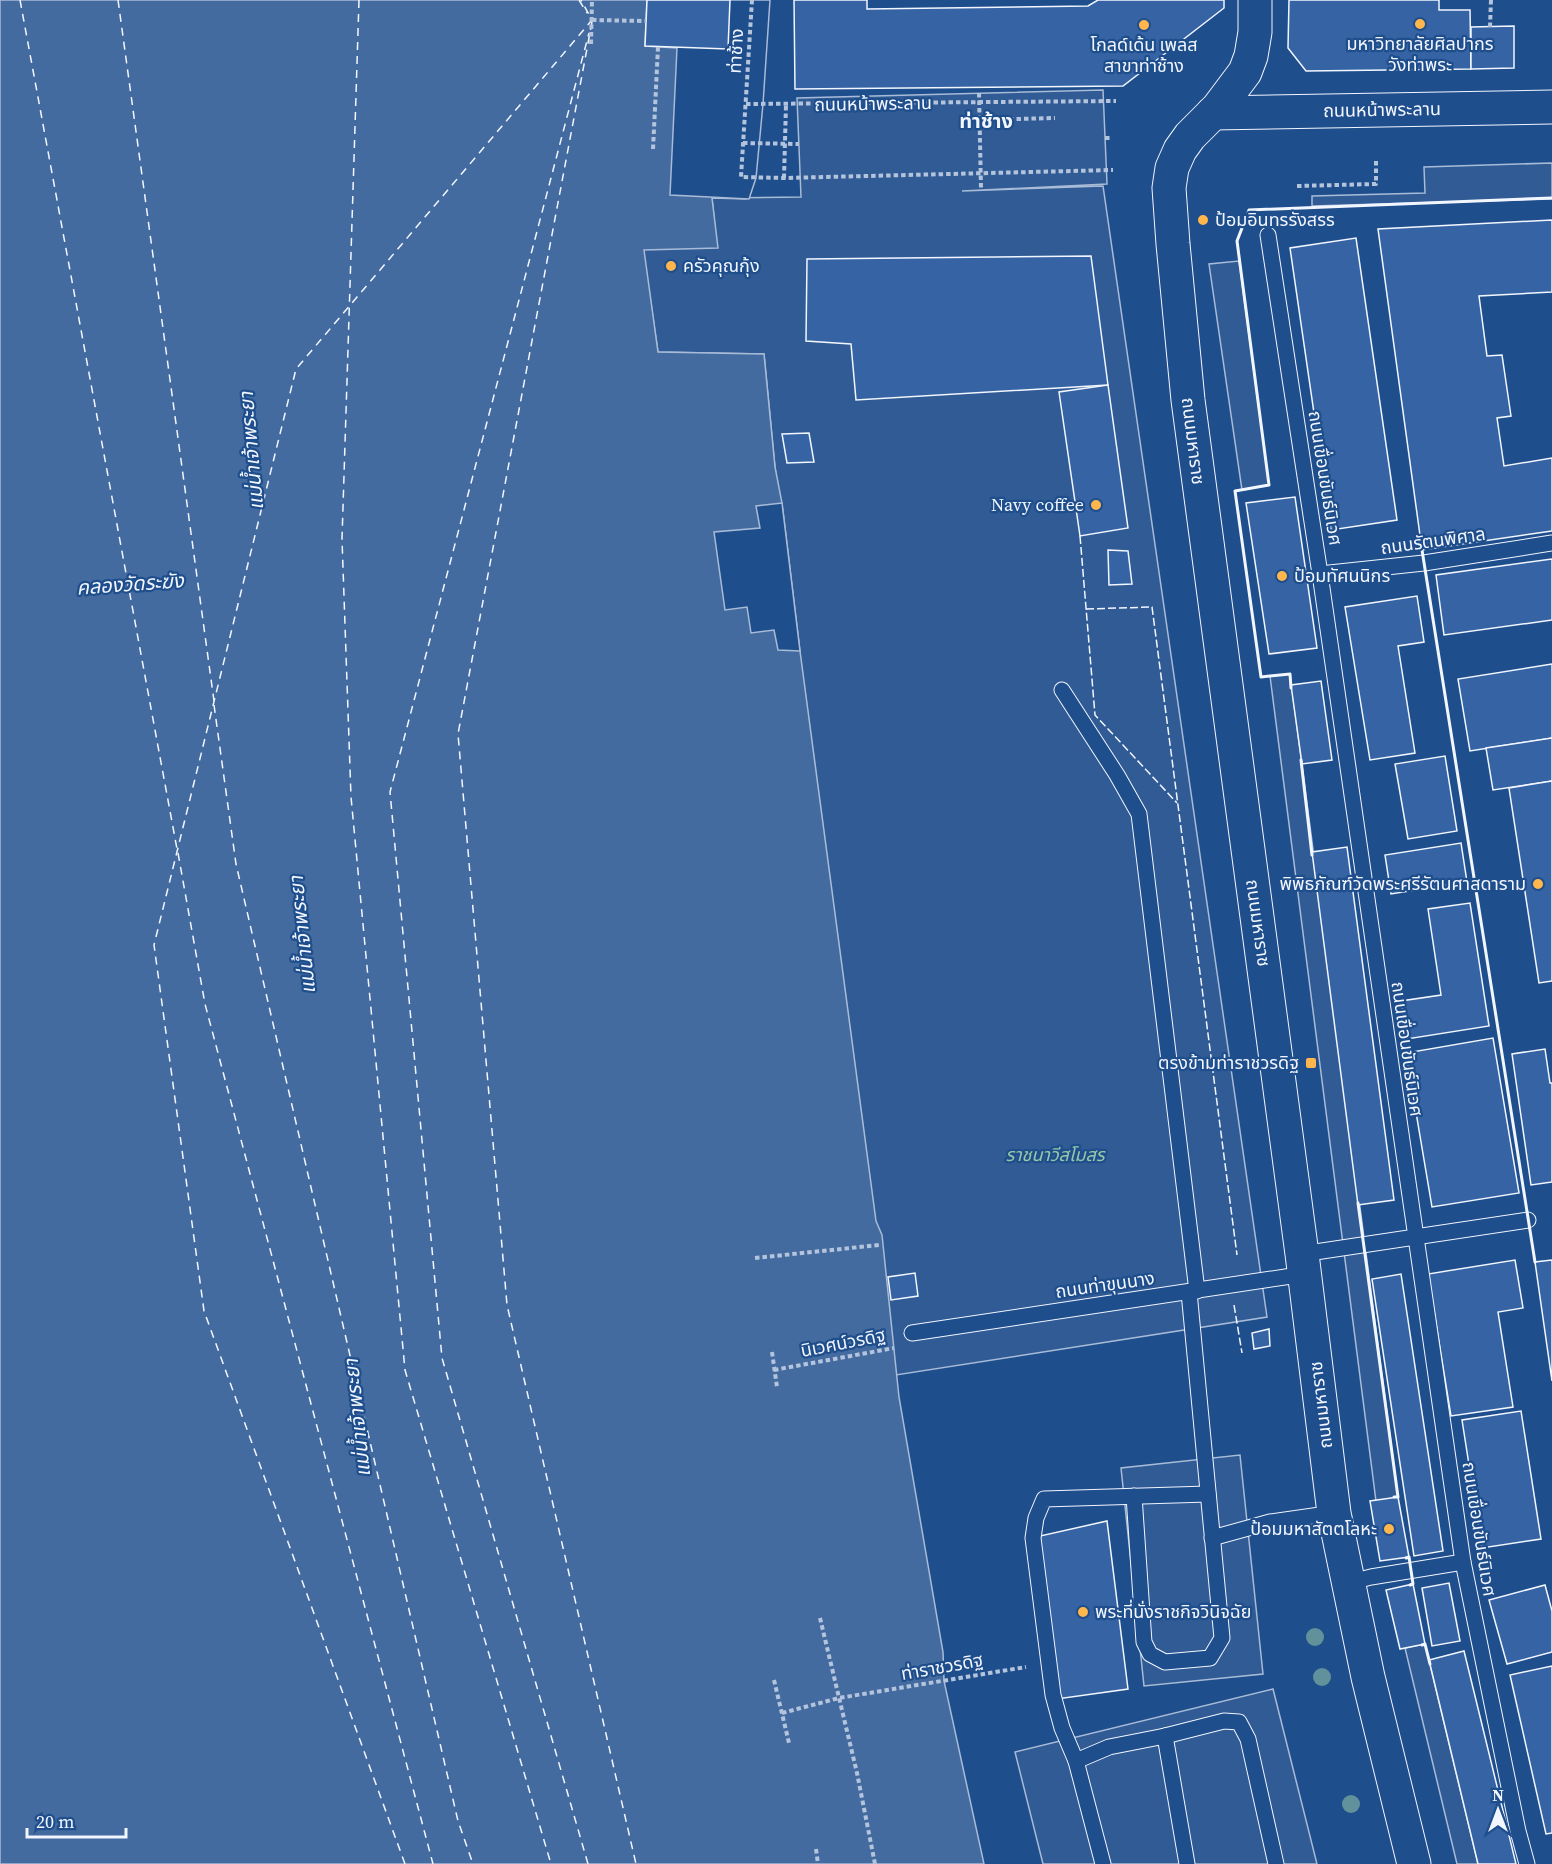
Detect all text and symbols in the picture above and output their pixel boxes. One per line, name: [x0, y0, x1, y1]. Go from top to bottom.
marker: มหาวิทยาลัยศิลปากร วังท่าพระ: [1413, 17, 1427, 31]
marker: โกลด์เด้น เพลส สาขาท่าช้าง: [1137, 18, 1151, 32]
street label: ท่าช้าง: [722, 28, 749, 74]
place label: มหาวิทยาลัยศิลปากร วังท่าพระ: [1346, 31, 1494, 77]
place label: โกลด์เด้น เพลส สาขาท่าช้าง: [1090, 32, 1198, 78]
street label: ถนนหน้าพระลาน: [814, 90, 932, 117]
street label: ถนนหน้าพระลาน: [1323, 96, 1441, 123]
district label: ท่าช้าง: [959, 107, 1013, 135]
place label: ป้อมอินทรรังสรร: [1215, 207, 1335, 232]
marker: ป้อมอินทรรังสรร: [1196, 213, 1210, 227]
place label: ครัวคุณกุ้ง: [683, 253, 760, 278]
marker: ครัวคุณกุ้ง: [664, 259, 678, 273]
water label: แม่น้ำเจ้าพระยา: [232, 390, 270, 511]
street label: ถนนมหาราช: [1176, 396, 1211, 486]
street label: ถนนเขื่อนขันธ์นิเวศ: [1302, 409, 1348, 547]
place label: Navy coffee: [991, 492, 1084, 517]
marker: Navy coffee: [1089, 498, 1103, 512]
street label: ถนนรัตนพิศาล: [1379, 521, 1487, 560]
place label: ป้อมทัศนนิกร: [1294, 563, 1390, 588]
water label: คลองวัดระฆัง: [75, 566, 186, 602]
marker: ป้อมทัศนนิกร: [1275, 569, 1289, 583]
place label: พิพิธภัณฑ์วัดพระศรีรัตนศาสดาราม: [1280, 871, 1526, 896]
water label: แม่น้ำเจ้าพระยา: [282, 874, 322, 995]
marker: พิพิธภัณฑ์วัดพระศรีรัตนศาสดาราม: [1531, 877, 1545, 891]
street label: ถนนมหาราช: [1240, 878, 1277, 968]
street label: ถนนเขื่อนขันธ์นิเวศ: [1386, 980, 1429, 1118]
place label: ตรงข้ามท่าราชวรดิฐ: [1158, 1050, 1299, 1075]
marker: ตรงข้ามท่าราชวรดิฐ: [1304, 1056, 1318, 1070]
park label: ราชนาวีสโมสร: [1005, 1142, 1106, 1167]
street label: ถนนท่าขุนนาง: [1054, 1265, 1156, 1304]
street label: นิเวศน์วรดิฐ: [798, 1322, 888, 1363]
water label: แม่น้ำเจ้าพระยา: [337, 1357, 377, 1478]
street label: ถนนมหาราช: [1303, 1360, 1338, 1450]
street label: ถนนเขื่อนขันธ์นิเวศ: [1456, 1460, 1502, 1598]
place label: ป้อมมหาสัตตโลหะ: [1250, 1516, 1377, 1541]
marker: ป้อมมหาสัตตโลหะ: [1382, 1522, 1396, 1536]
place label: พระที่นั่งราชกิจวินิจฉัย: [1095, 1599, 1251, 1624]
marker: พระที่นั่งราชกิจวินิจฉัย: [1076, 1605, 1090, 1619]
street label: ท่าราชวรดิฐ: [899, 1647, 985, 1686]
north arrow: [1468, 1780, 1528, 1840]
text: N: [1492, 1784, 1504, 1806]
scale bar: [27, 1801, 126, 1839]
text: 20 m: [36, 1809, 74, 1834]

